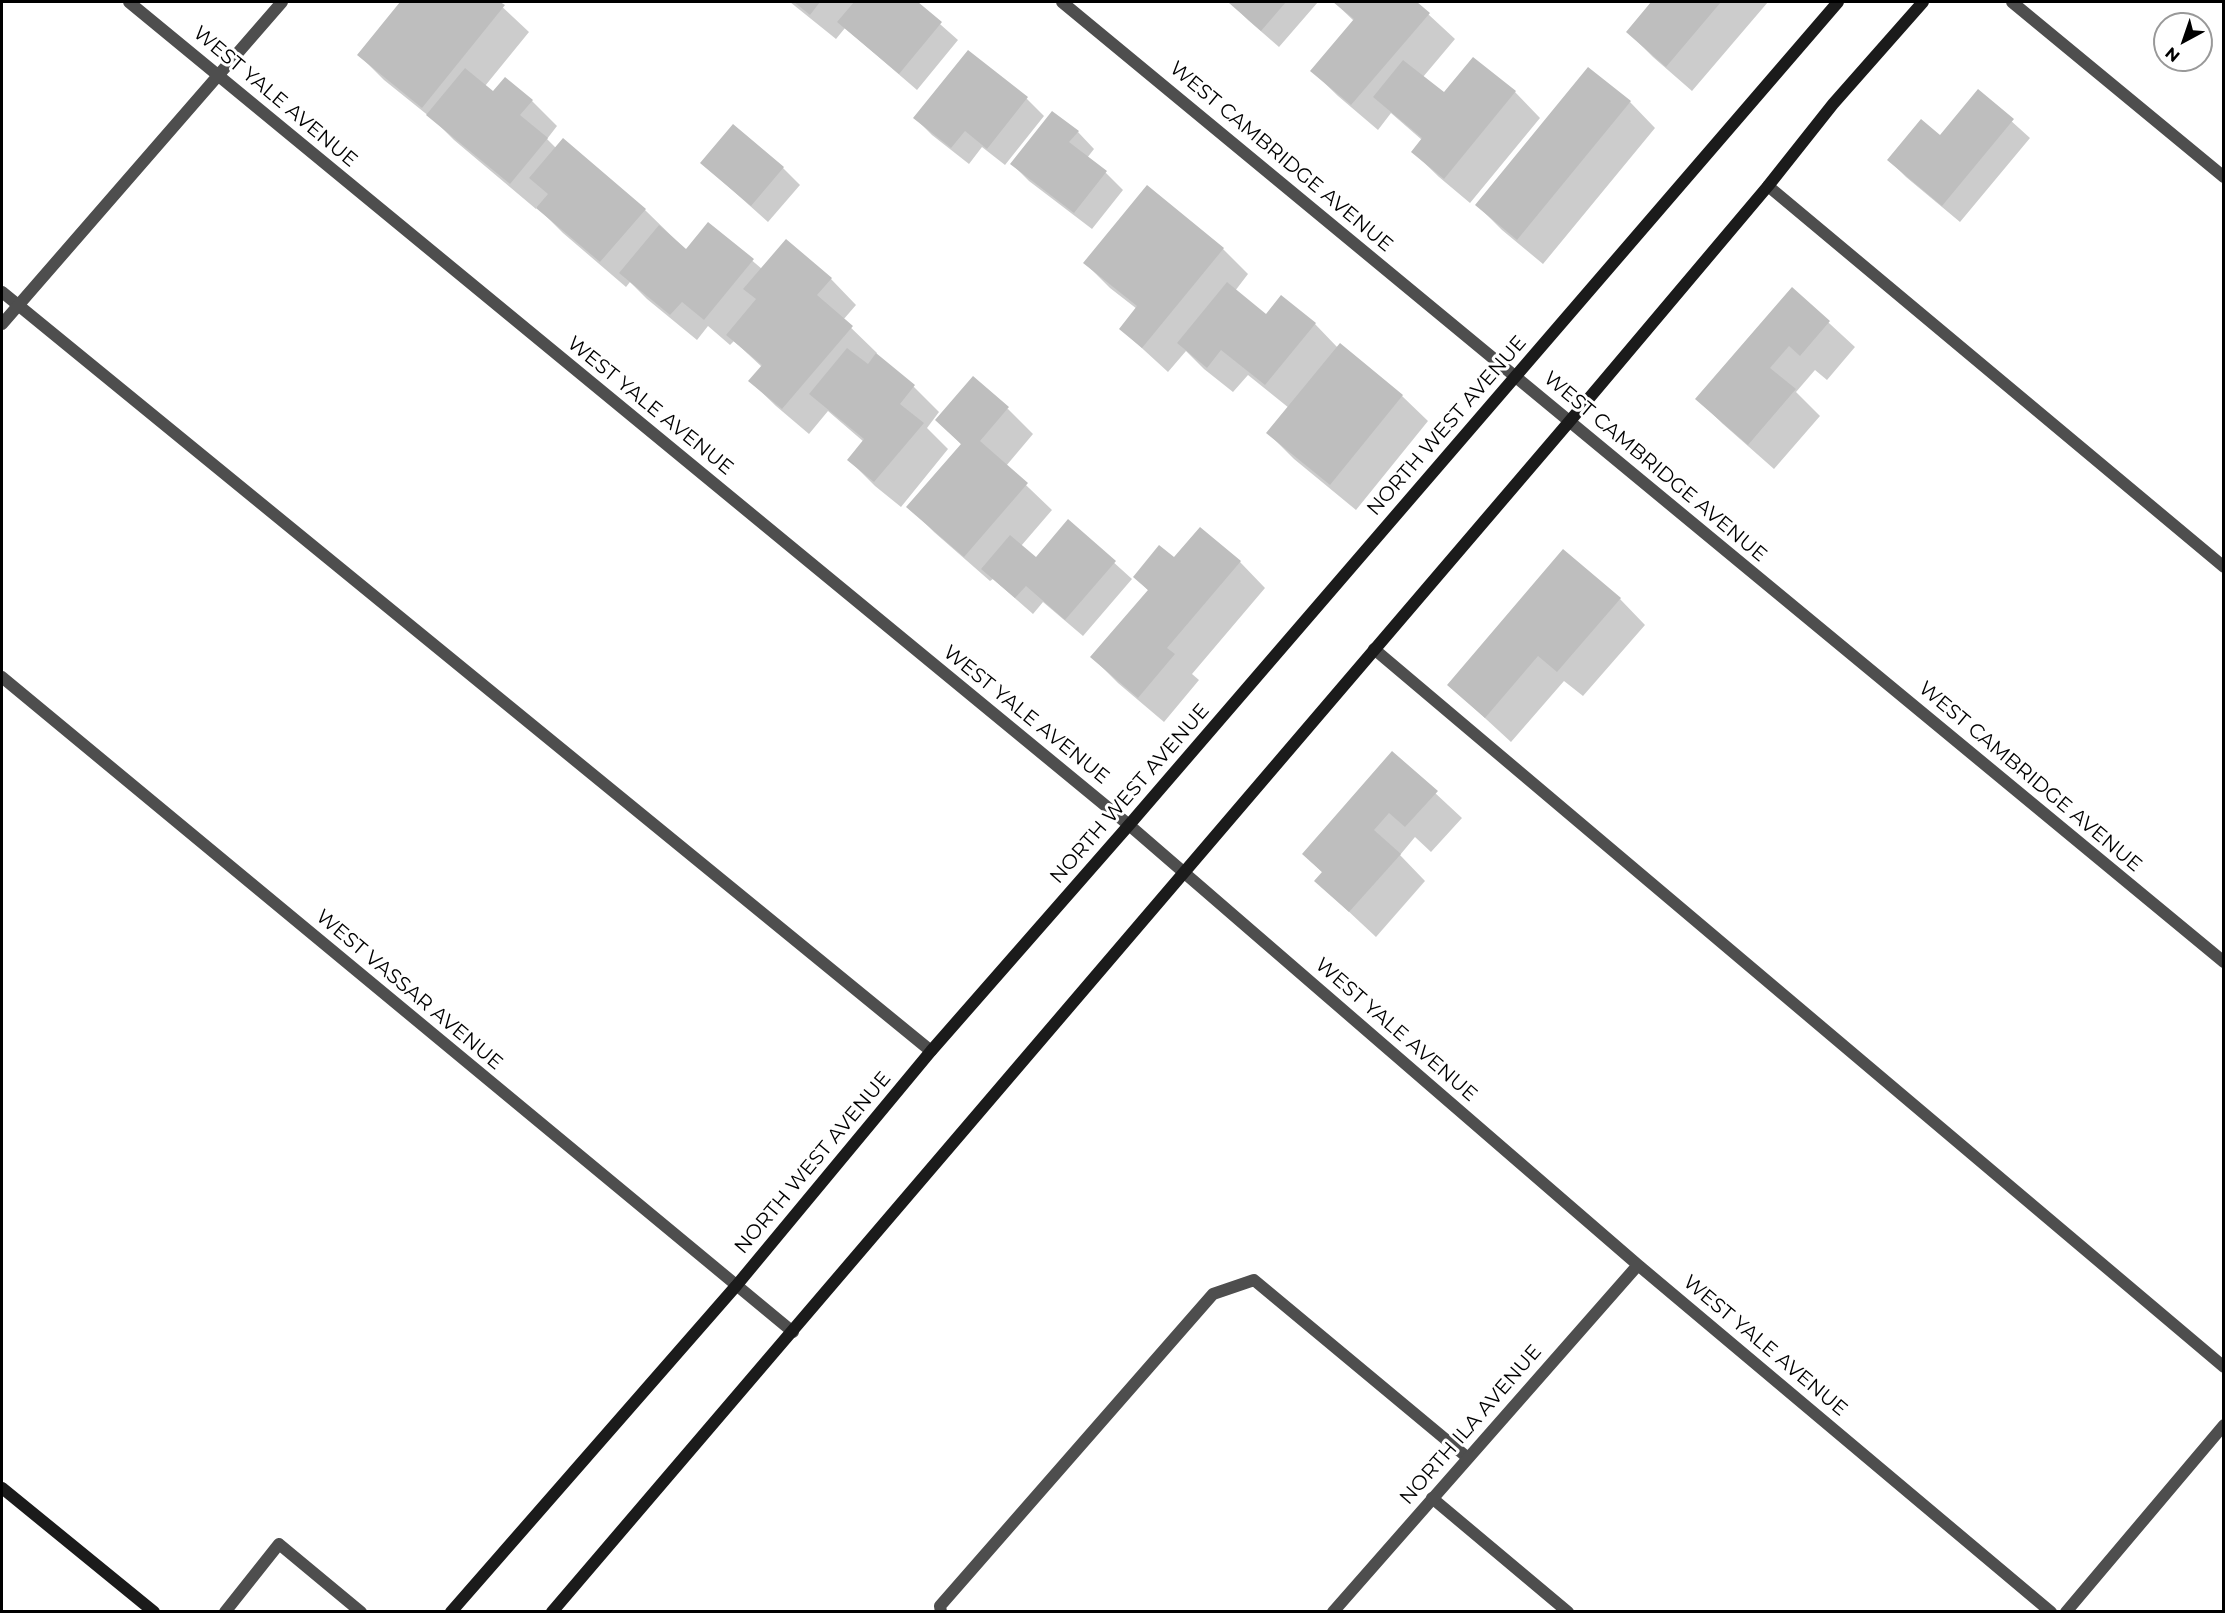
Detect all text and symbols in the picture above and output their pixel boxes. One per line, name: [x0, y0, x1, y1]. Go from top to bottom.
north arrow: [2153, 12, 2213, 72]
street label: WEST YALE AVENUE: [188, 21, 362, 173]
text: N: [2161, 43, 2183, 66]
street label: WEST CAMBRIDGE AVENUE: [1165, 57, 1397, 257]
street label: NORTH WEST AVENUE: [1362, 331, 1532, 521]
street label: WEST YALE AVENUE: [562, 332, 738, 480]
street label: WEST CAMBRIDGE AVENUE: [1539, 367, 1771, 567]
street label: WEST YALE AVENUE: [938, 641, 1114, 789]
street label: WEST CAMBRIDGE AVENUE: [1914, 677, 2146, 877]
street label: NORTH WEST AVENUE: [1045, 699, 1215, 889]
street label: WEST VASSAR AVENUE: [311, 905, 507, 1075]
street label: WEST YALE AVENUE: [1310, 953, 1482, 1107]
street label: NORTH WEST AVENUE: [730, 1067, 896, 1259]
street label: WEST YALE AVENUE: [1678, 1270, 1852, 1422]
street label: NORTH ILA AVENUE: [1395, 1340, 1547, 1510]

